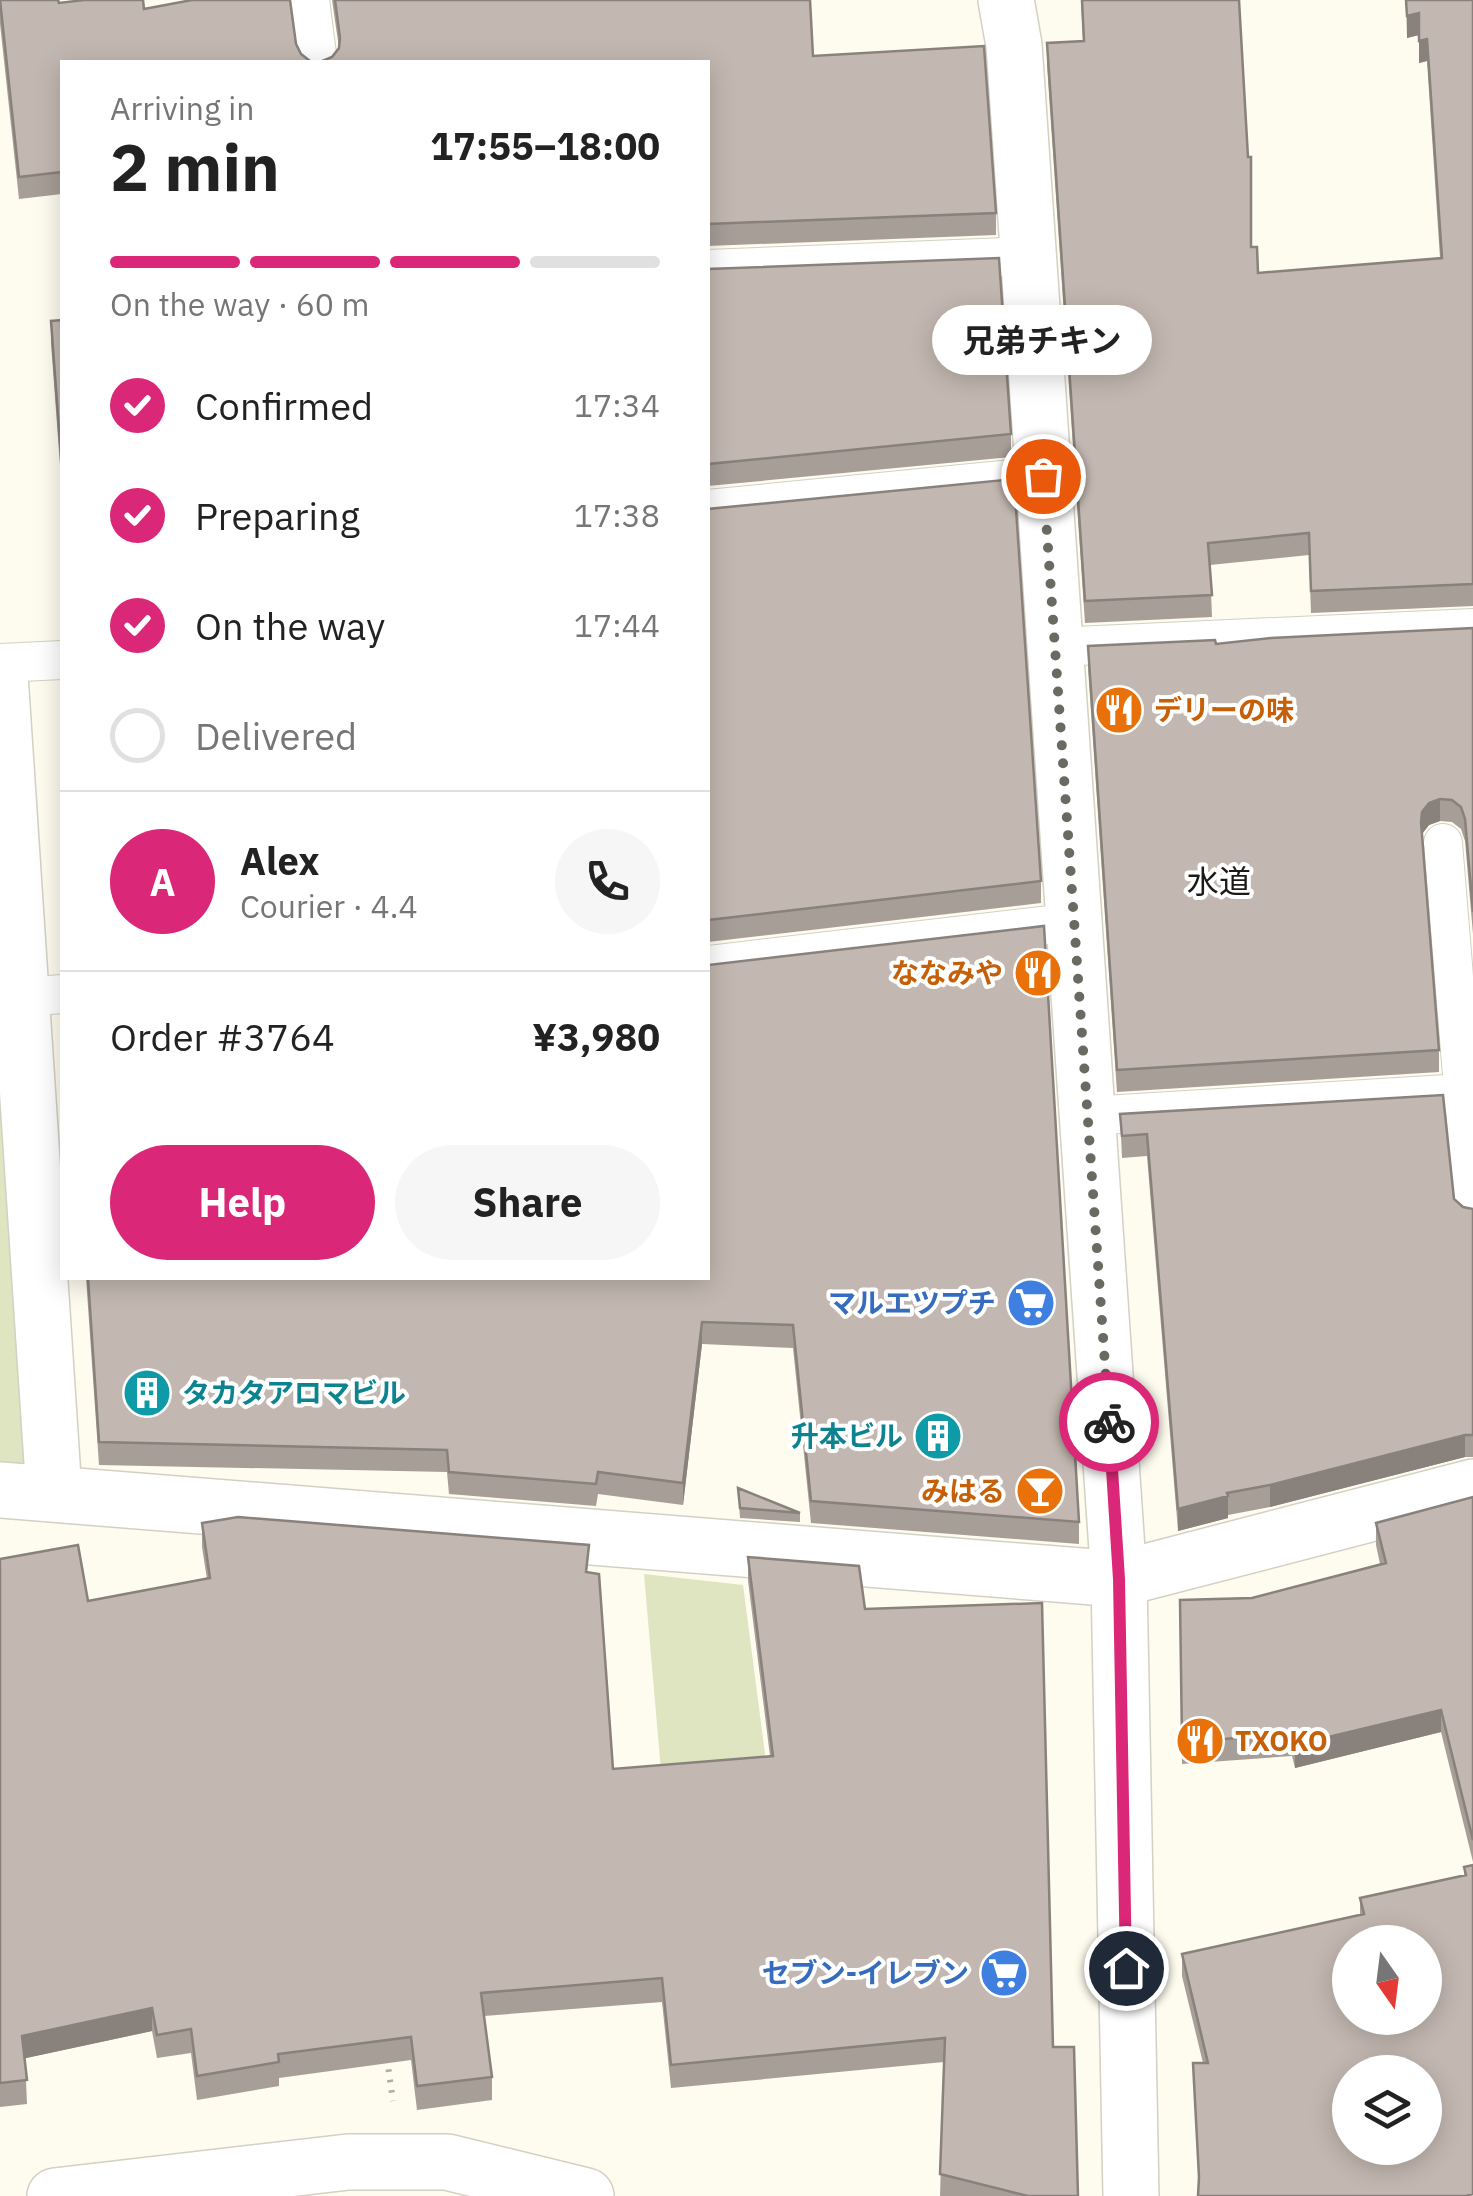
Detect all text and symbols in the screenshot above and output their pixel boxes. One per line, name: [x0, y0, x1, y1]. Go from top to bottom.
text: Arriving in: [110, 87, 255, 129]
text: 17:55–18:00: [430, 121, 660, 170]
text: 2 min: [110, 124, 280, 209]
text: On the way · 60 m: [110, 283, 370, 325]
callout: 兄弟チキン: [933, 306, 1153, 376]
text: 兄弟チキン: [962, 319, 1122, 361]
icon: check: [110, 378, 165, 433]
text: Confirmed: [195, 381, 373, 430]
text: 17:34: [574, 384, 660, 426]
pin: [1001, 434, 1086, 519]
icon: bag: [1016, 449, 1071, 504]
icon: check: [110, 488, 165, 543]
text: Preparing: [195, 491, 360, 540]
text: 17:38: [574, 494, 660, 536]
icon: check: [110, 598, 165, 653]
text: On the way: [195, 601, 385, 650]
text: 17:44: [574, 604, 660, 646]
restaurant icon: デリーの味: [1093, 684, 1145, 736]
place label: デリーの味: [1154, 691, 1294, 728]
text: Delivered: [195, 711, 357, 760]
button: phone: [555, 829, 660, 934]
text: Alex: [240, 836, 320, 885]
text: A: [149, 857, 176, 906]
district label: 水道: [1187, 860, 1251, 902]
text: Courier · 4.4: [240, 885, 418, 927]
restaurant icon: ななみや: [1012, 947, 1064, 999]
place label: ななみや: [891, 954, 1003, 991]
text: Order #3764: [110, 1012, 335, 1061]
text: ¥3,980: [532, 1012, 660, 1061]
button: Help: [110, 1145, 375, 1260]
button: Share: [395, 1145, 660, 1260]
supermarket icon: マルエツプチ: [1005, 1277, 1057, 1329]
place label: マルエツプチ: [828, 1284, 996, 1321]
building icon: タカタアロマビル: [121, 1367, 173, 1419]
courier: [1059, 1372, 1159, 1472]
place label: タカタアロマビル: [182, 1374, 406, 1411]
icon: bike: [1082, 1395, 1137, 1450]
building icon: 升本ビル: [912, 1410, 964, 1462]
place label: 升本ビル: [791, 1417, 903, 1454]
bar icon: みはる: [1014, 1465, 1066, 1517]
place label: みはる: [921, 1472, 1005, 1509]
restaurant icon: TXOKO: [1174, 1715, 1226, 1767]
place label: TXOKO: [1235, 1722, 1328, 1759]
north arrow: [1332, 1925, 1442, 2035]
map controls: [1332, 1925, 1442, 2165]
pin: [1084, 1926, 1169, 2011]
icon: home: [1099, 1941, 1154, 1996]
supermarket icon: セブン-イレブン: [978, 1947, 1030, 1999]
place label: セブン-イレブン: [762, 1954, 969, 1991]
button: layers: [1332, 2055, 1442, 2165]

